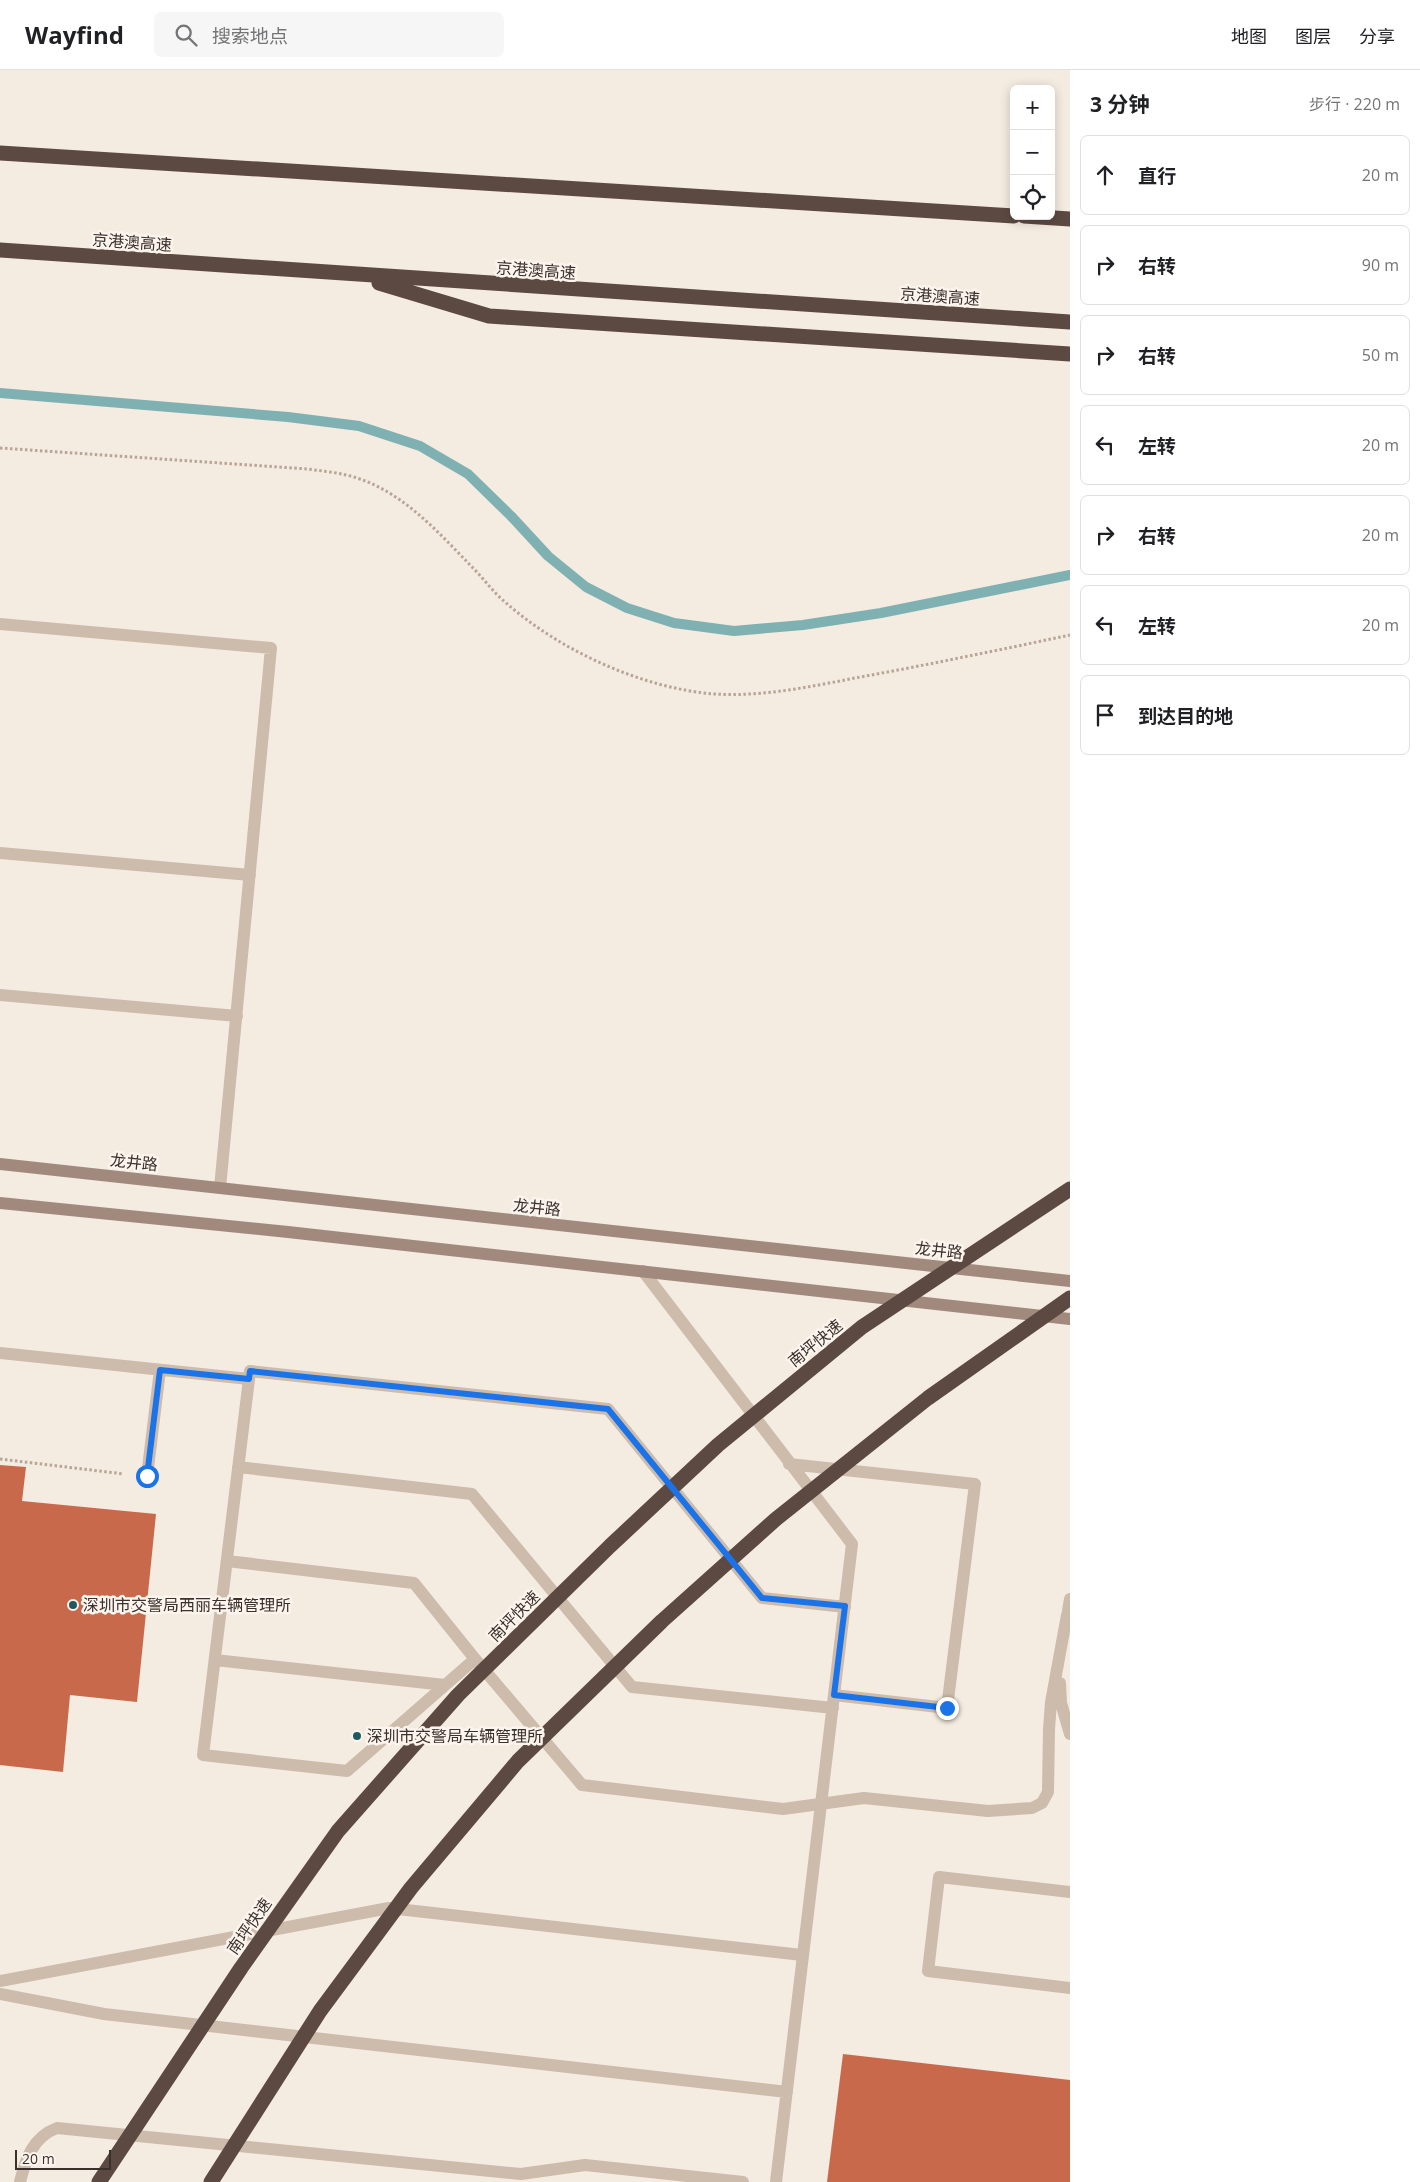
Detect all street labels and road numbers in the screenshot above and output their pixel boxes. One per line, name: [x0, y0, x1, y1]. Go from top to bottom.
street label: 京港澳高速: [91, 228, 173, 256]
street label: 京港澳高速: [495, 256, 577, 284]
street label: 京港澳高速: [899, 282, 981, 310]
street label: 龙井路: [109, 1149, 159, 1175]
street label: 龙井路: [512, 1194, 562, 1220]
street label: 龙井路: [914, 1237, 964, 1263]
street label: 南坪快速: [783, 1314, 847, 1372]
street label: 南坪快速: [484, 1586, 544, 1646]
street label: 南坪快速: [222, 1893, 276, 1959]

